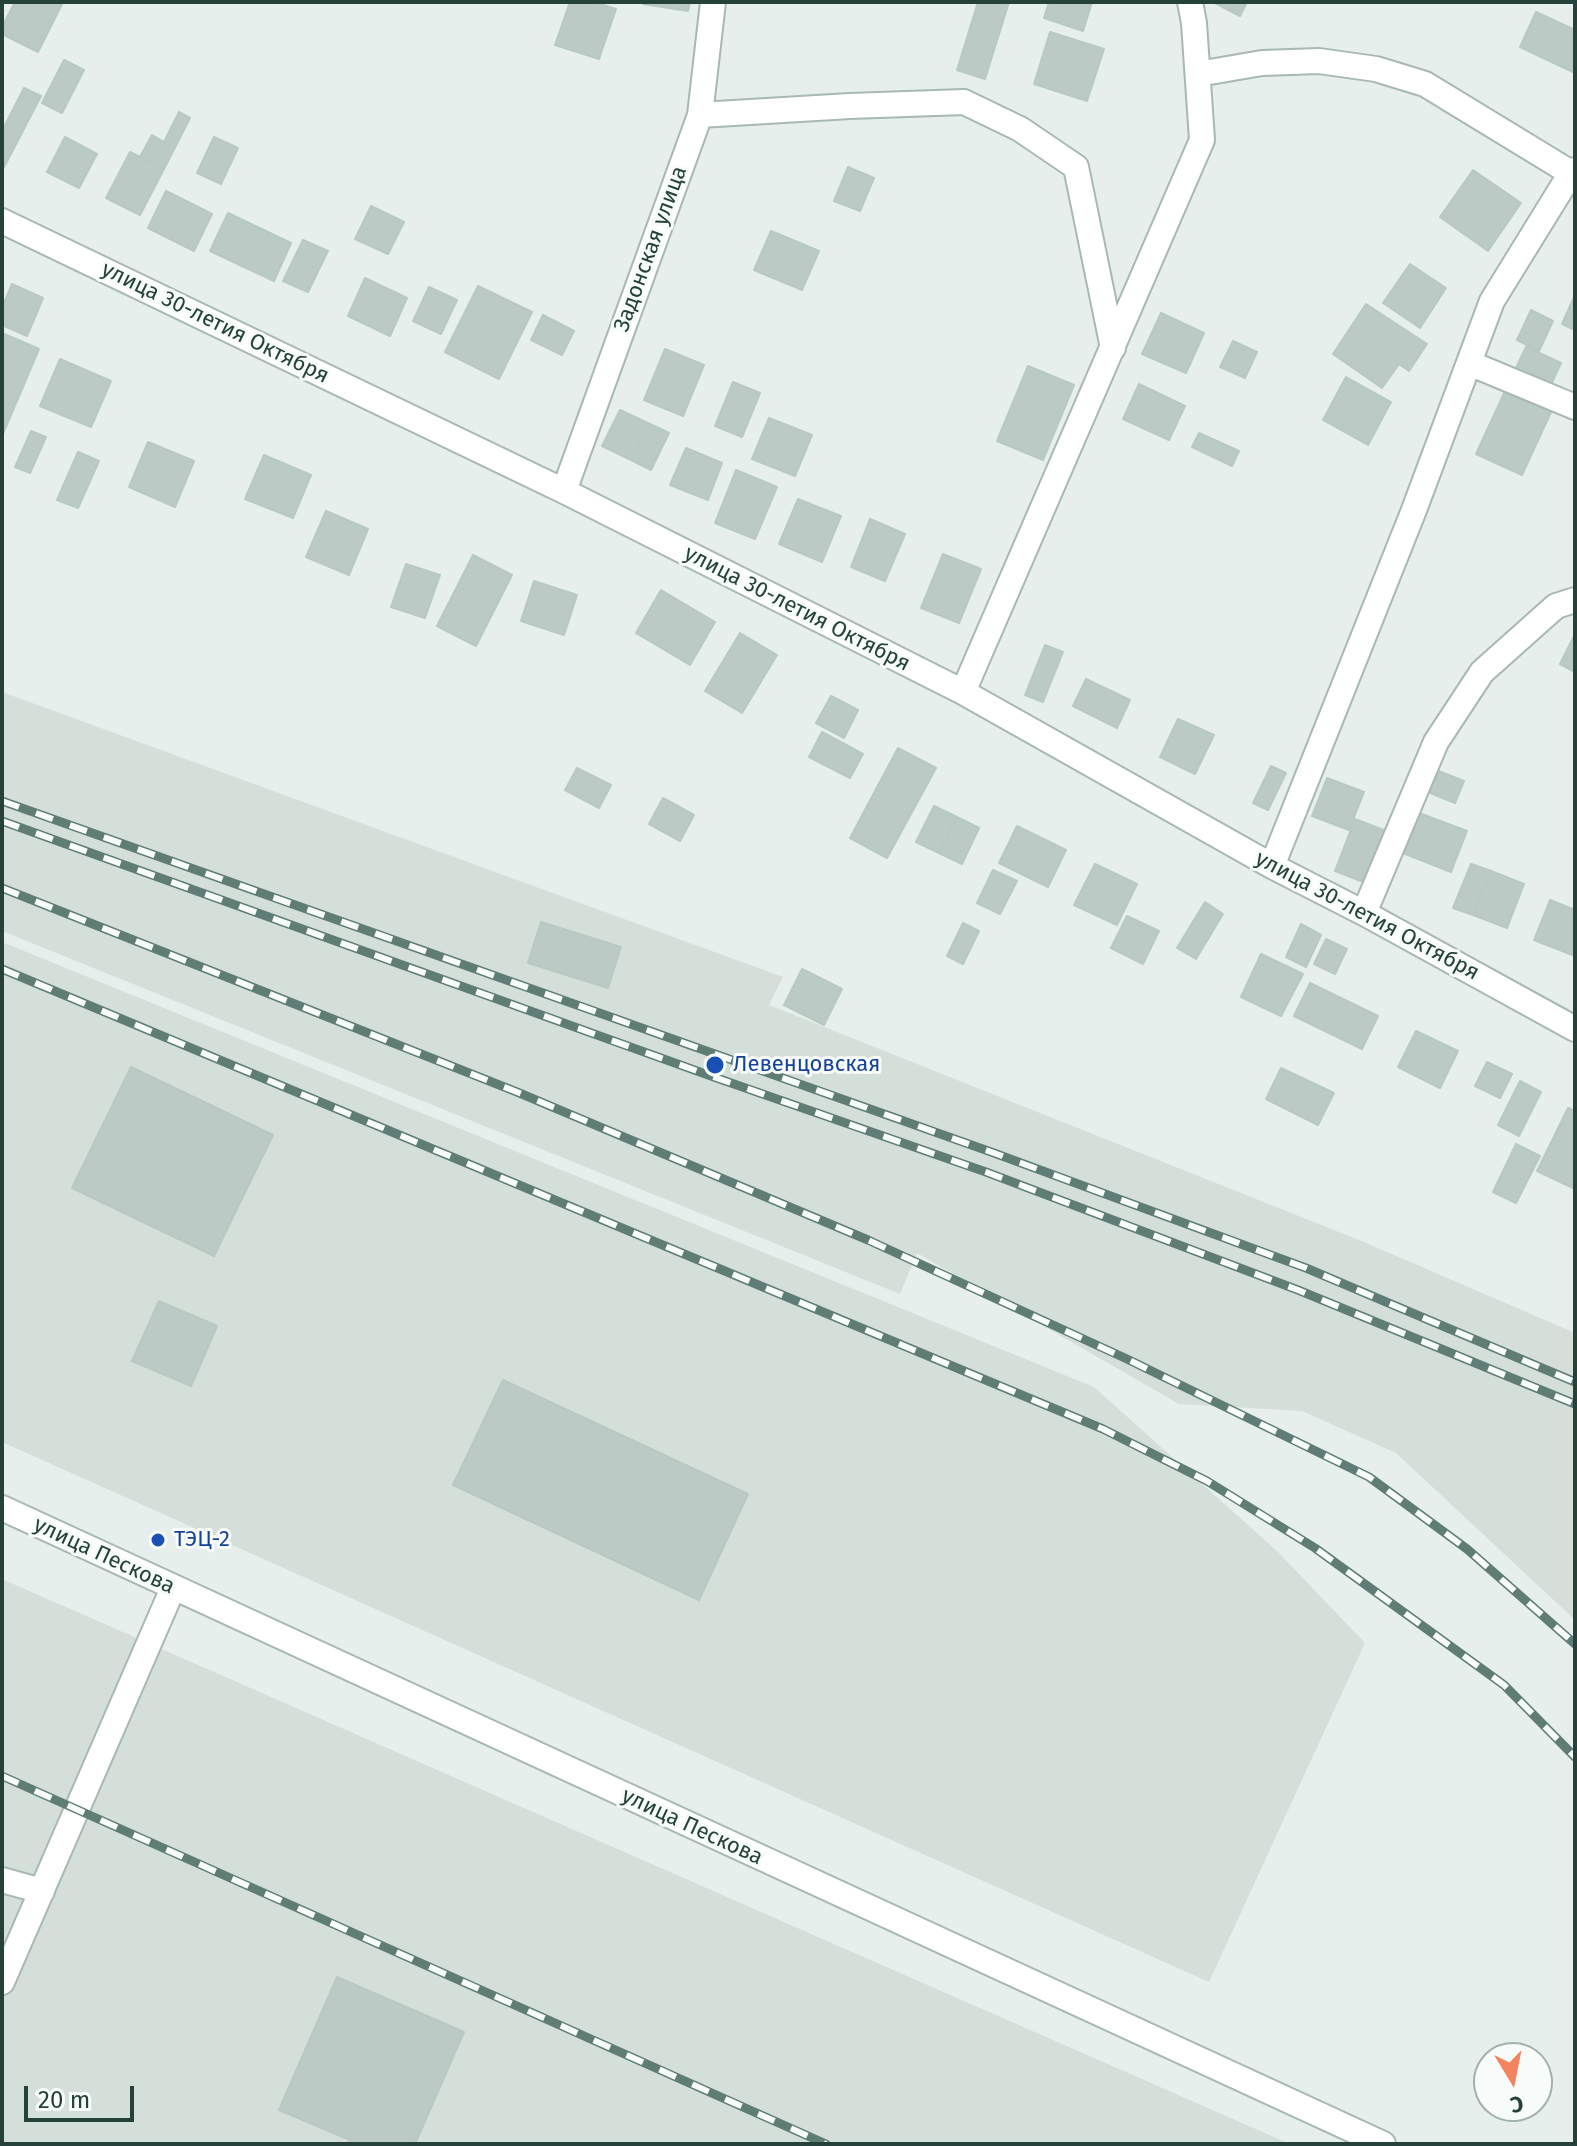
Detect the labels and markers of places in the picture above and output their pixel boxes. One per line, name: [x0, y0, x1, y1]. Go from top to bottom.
place label: Левенцовская: [733, 1052, 880, 1078]
marker: Левенцовская: [704, 1054, 726, 1076]
place label: ТЭЦ-2: [174, 1527, 230, 1553]
marker: ТЭЦ-2: [149, 1531, 167, 1549]

